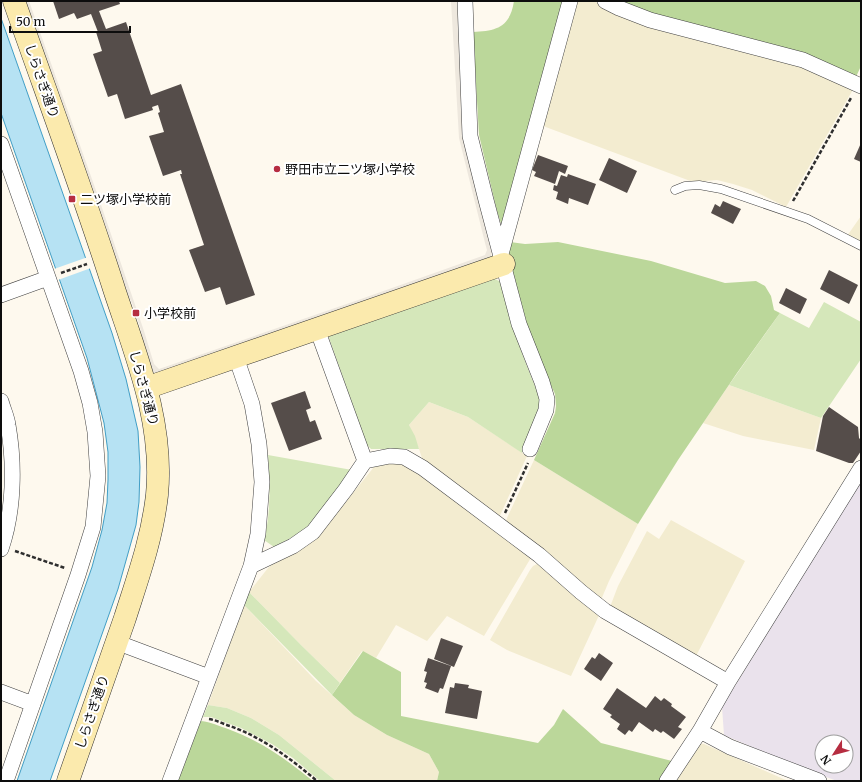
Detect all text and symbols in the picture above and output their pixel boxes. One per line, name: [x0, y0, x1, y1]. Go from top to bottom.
scale bar: [10, 8, 130, 34]
text: 50 m: [16, 14, 45, 29]
street label: しらさぎ通り: [21, 41, 63, 121]
place label: 野田市立二ツ塚小学校: [285, 161, 415, 178]
marker: 野田市立二ツ塚小学校: [272, 164, 282, 174]
place label: 二ツ塚小学校前: [80, 191, 171, 208]
marker: 二ツ塚小学校前: [67, 194, 77, 204]
place label: 小学校前: [144, 305, 196, 322]
marker: 小学校前: [131, 308, 141, 318]
street label: しらさぎ通り: [126, 348, 162, 428]
street label: しらさぎ通り: [71, 672, 113, 752]
north arrow: [814, 734, 854, 774]
text: N: [818, 752, 834, 768]

